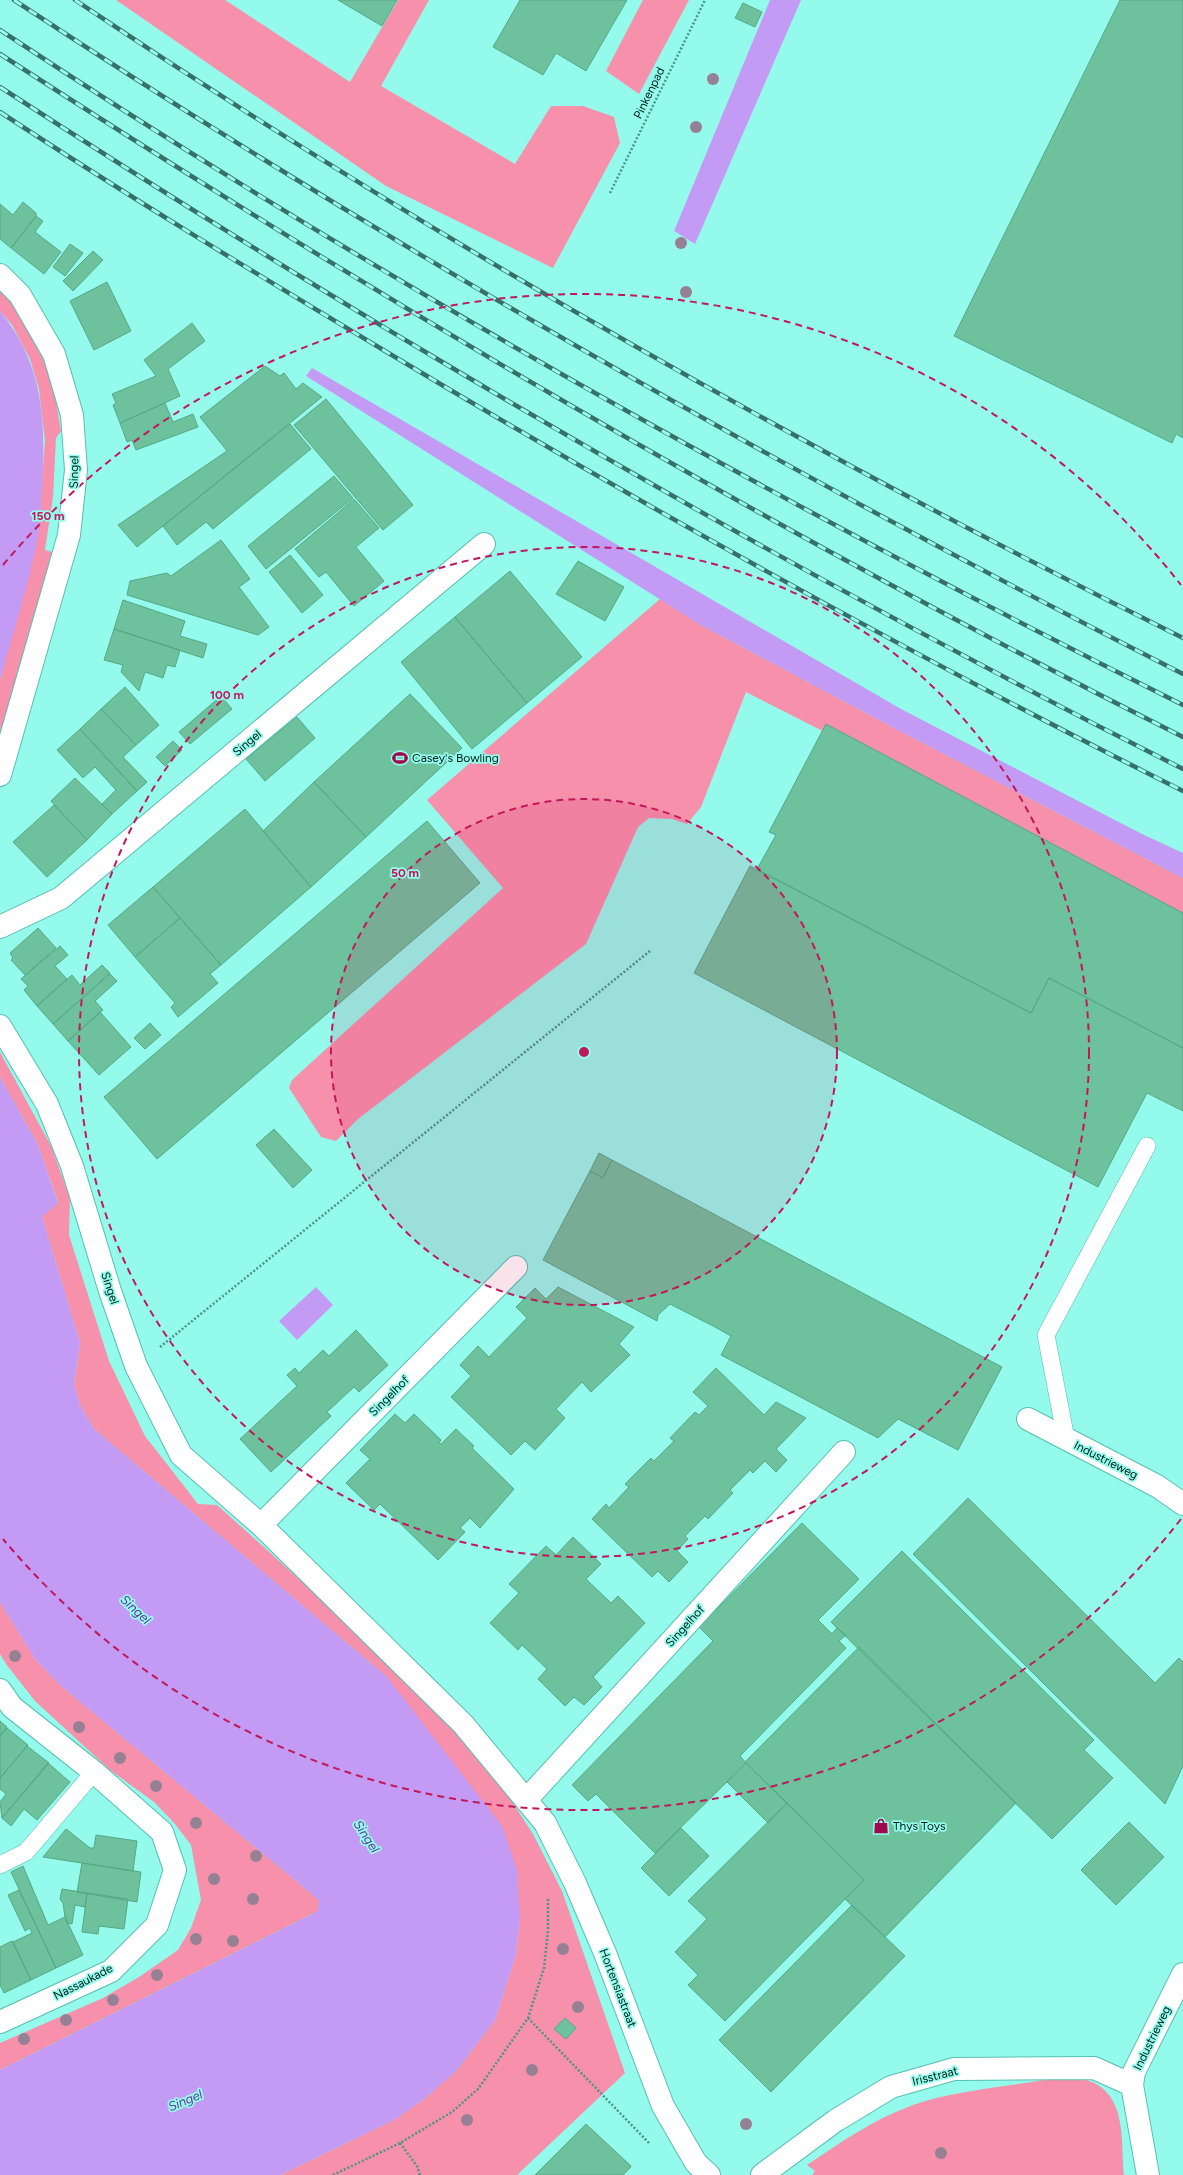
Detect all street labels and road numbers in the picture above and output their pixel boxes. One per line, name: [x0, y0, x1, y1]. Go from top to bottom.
street label: Pinkenpad: [631, 65, 667, 121]
street label: Singel: [67, 455, 81, 489]
street label: Singel: [230, 727, 264, 759]
street label: Singel: [98, 1270, 122, 1306]
street label: Singelhof: [366, 1373, 412, 1419]
street label: Industrieweg: [1072, 1438, 1140, 1482]
street label: Singelhof: [663, 1602, 708, 1650]
street label: Hortensiastraat: [597, 1947, 640, 2030]
street label: Nassaukade: [51, 1961, 115, 2003]
street label: Industrieweg: [1130, 2004, 1174, 2072]
street label: Irisstraat: [911, 2063, 960, 2088]

